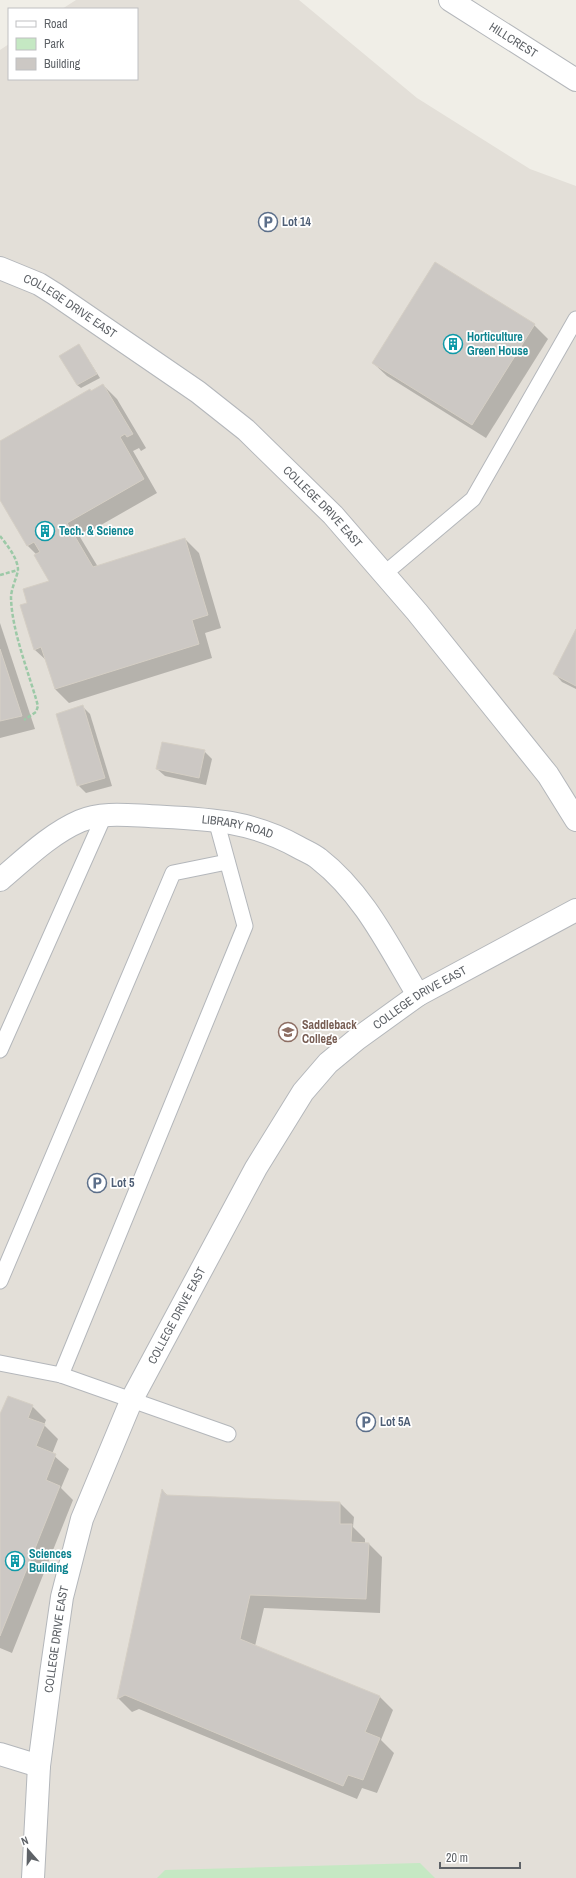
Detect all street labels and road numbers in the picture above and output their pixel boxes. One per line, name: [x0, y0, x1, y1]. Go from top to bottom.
street label: HILLCREST: [486, 19, 540, 61]
street label: COLLEGE DRIVE EAST: [21, 270, 120, 342]
street label: COLLEGE DRIVE EAST: [279, 462, 366, 551]
street label: LIBRARY ROAD: [201, 811, 276, 842]
street label: COLLEGE DRIVE EAST: [370, 962, 469, 1033]
street label: COLLEGE DRIVE EAST: [144, 1264, 209, 1367]
street label: COLLEGE DRIVE EAST: [41, 1584, 73, 1694]

